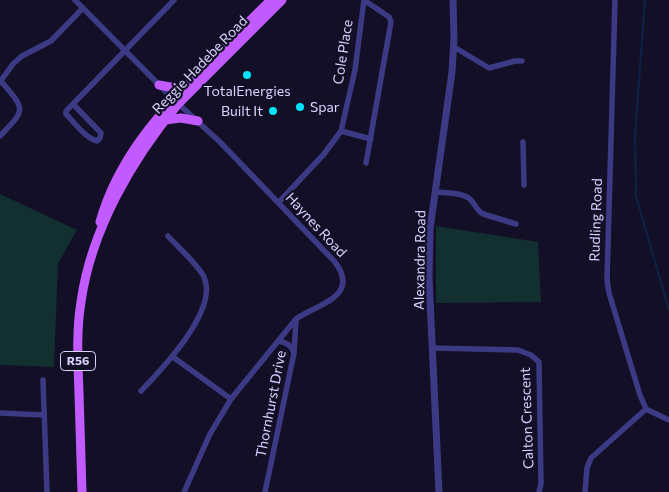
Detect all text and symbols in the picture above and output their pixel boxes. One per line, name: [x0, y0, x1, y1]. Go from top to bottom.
street label: Reggie Hadebe Road: [149, 13, 251, 117]
street label: Cole Place: [330, 18, 356, 86]
marker: TotalEnergies: [241, 69, 253, 81]
place label: TotalEnergies: [203, 83, 291, 99]
place label: Spar: [310, 99, 339, 115]
marker: Spar: [294, 101, 306, 113]
place label: Built It: [221, 103, 263, 119]
marker: Built It: [267, 105, 279, 117]
street label: Rudling Road: [586, 178, 606, 262]
street label: Haynes Road: [282, 189, 350, 261]
street label: Alexandra Road: [411, 210, 429, 310]
street label: Thornhurst Drive: [252, 349, 290, 459]
road number: R56: [60, 352, 96, 371]
street label: Calton Crescent: [517, 367, 537, 469]

